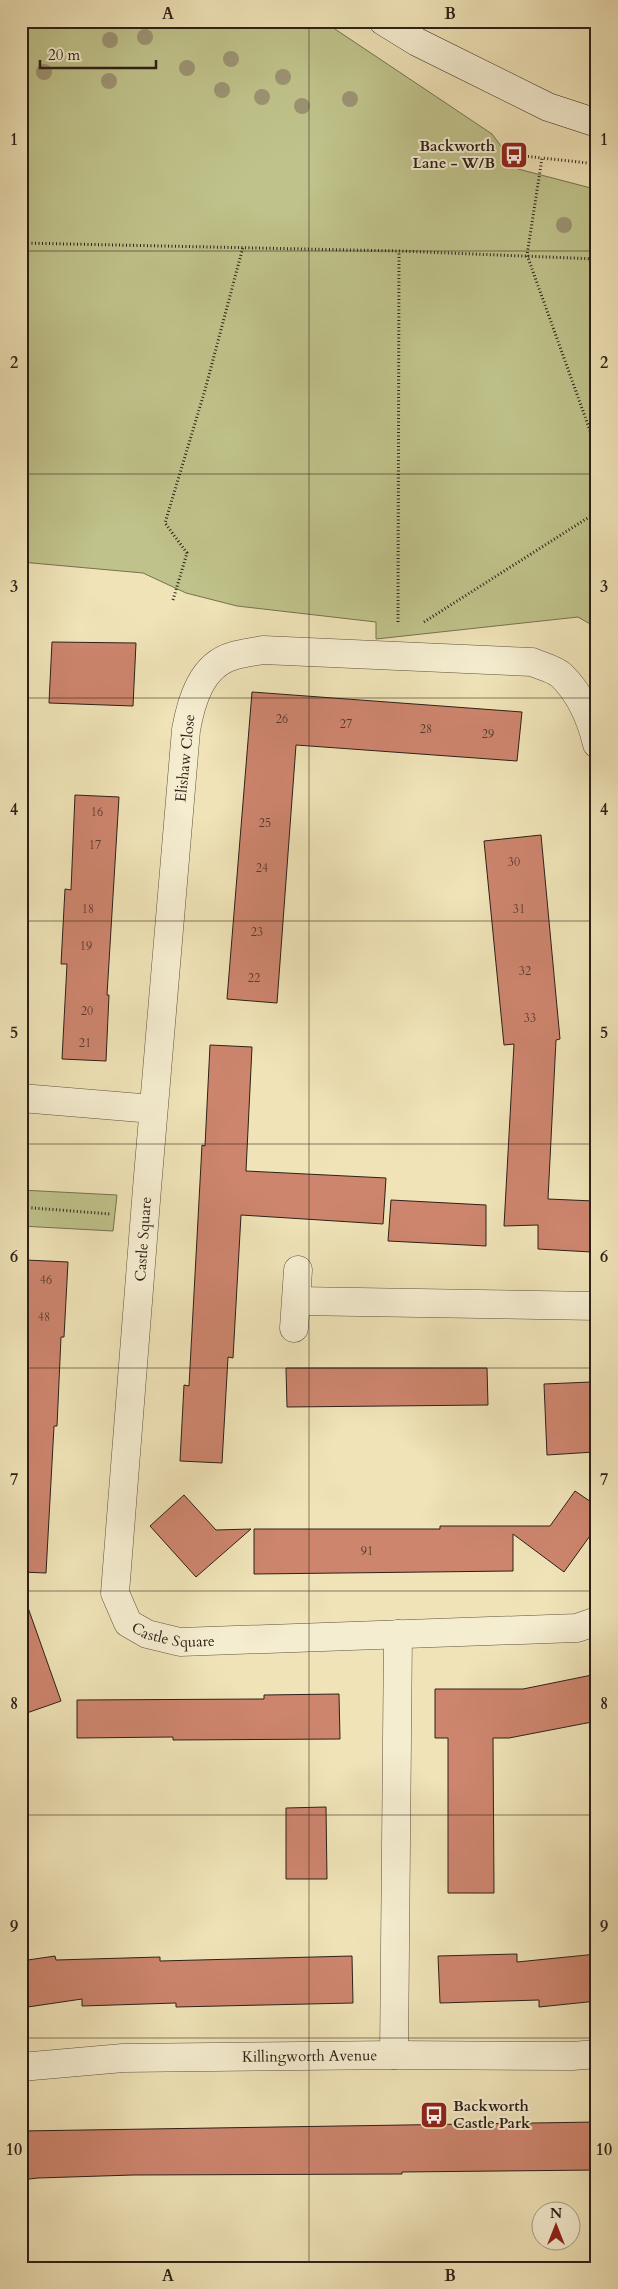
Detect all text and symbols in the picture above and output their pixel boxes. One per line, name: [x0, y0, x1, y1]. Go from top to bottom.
text: A: [162, 3, 174, 25]
text: B: [444, 3, 456, 25]
scale bar: [40, 38, 156, 70]
text: 20 m: [48, 45, 80, 65]
text: 1: [10, 129, 18, 151]
text: 1: [600, 129, 608, 151]
place label: Backworth Lane - W/B: [412, 136, 496, 173]
bus stop icon: Backworth Lane - W/B: [499, 140, 529, 170]
text: 2: [10, 352, 18, 374]
text: 2: [600, 352, 608, 374]
text: 3: [10, 576, 18, 598]
text: 3: [600, 576, 608, 598]
house number: 26: [276, 711, 288, 727]
street label: Elishaw Close: [170, 713, 200, 803]
house number: 27: [340, 716, 352, 732]
house number: 28: [420, 721, 432, 737]
house number: 29: [482, 726, 494, 742]
text: 4: [10, 799, 18, 821]
text: 4: [600, 799, 608, 821]
house number: 16: [91, 804, 103, 820]
house number: 25: [259, 815, 271, 831]
house number: 17: [89, 837, 101, 853]
house number: 30: [508, 854, 520, 870]
house number: 24: [256, 860, 268, 876]
house number: 18: [82, 901, 94, 917]
house number: 31: [513, 901, 525, 917]
house number: 23: [251, 924, 263, 940]
house number: 19: [80, 938, 92, 954]
house number: 32: [519, 963, 531, 979]
house number: 22: [248, 970, 260, 986]
house number: 20: [81, 1003, 93, 1019]
house number: 33: [524, 1010, 536, 1026]
text: 5: [10, 1022, 18, 1044]
text: 5: [600, 1022, 608, 1044]
house number: 21: [79, 1035, 91, 1051]
street label: Castle Square: [130, 1196, 156, 1282]
text: 6: [10, 1246, 18, 1268]
text: 6: [600, 1246, 608, 1268]
house number: 46: [40, 1272, 52, 1288]
house number: 48: [38, 1309, 50, 1325]
text: 7: [10, 1469, 18, 1491]
text: 7: [600, 1469, 608, 1491]
house number: 91: [361, 1543, 373, 1559]
street label: Castle Square: [128, 1617, 215, 1652]
text: 8: [10, 1693, 18, 1715]
text: 8: [600, 1693, 608, 1715]
text: 9: [10, 1916, 18, 1938]
text: 9: [600, 1916, 608, 1938]
street label: Killingworth Avenue: [242, 2045, 378, 2067]
place label: Backworth Castle Park: [453, 2096, 531, 2133]
bus stop icon: Backworth Castle Park: [419, 2100, 449, 2130]
text: 10: [6, 2139, 22, 2161]
text: 10: [596, 2139, 612, 2161]
north arrow: [530, 2202, 580, 2252]
text: N: [550, 2204, 562, 2223]
text: A: [162, 2265, 174, 2287]
text: B: [444, 2265, 456, 2287]

